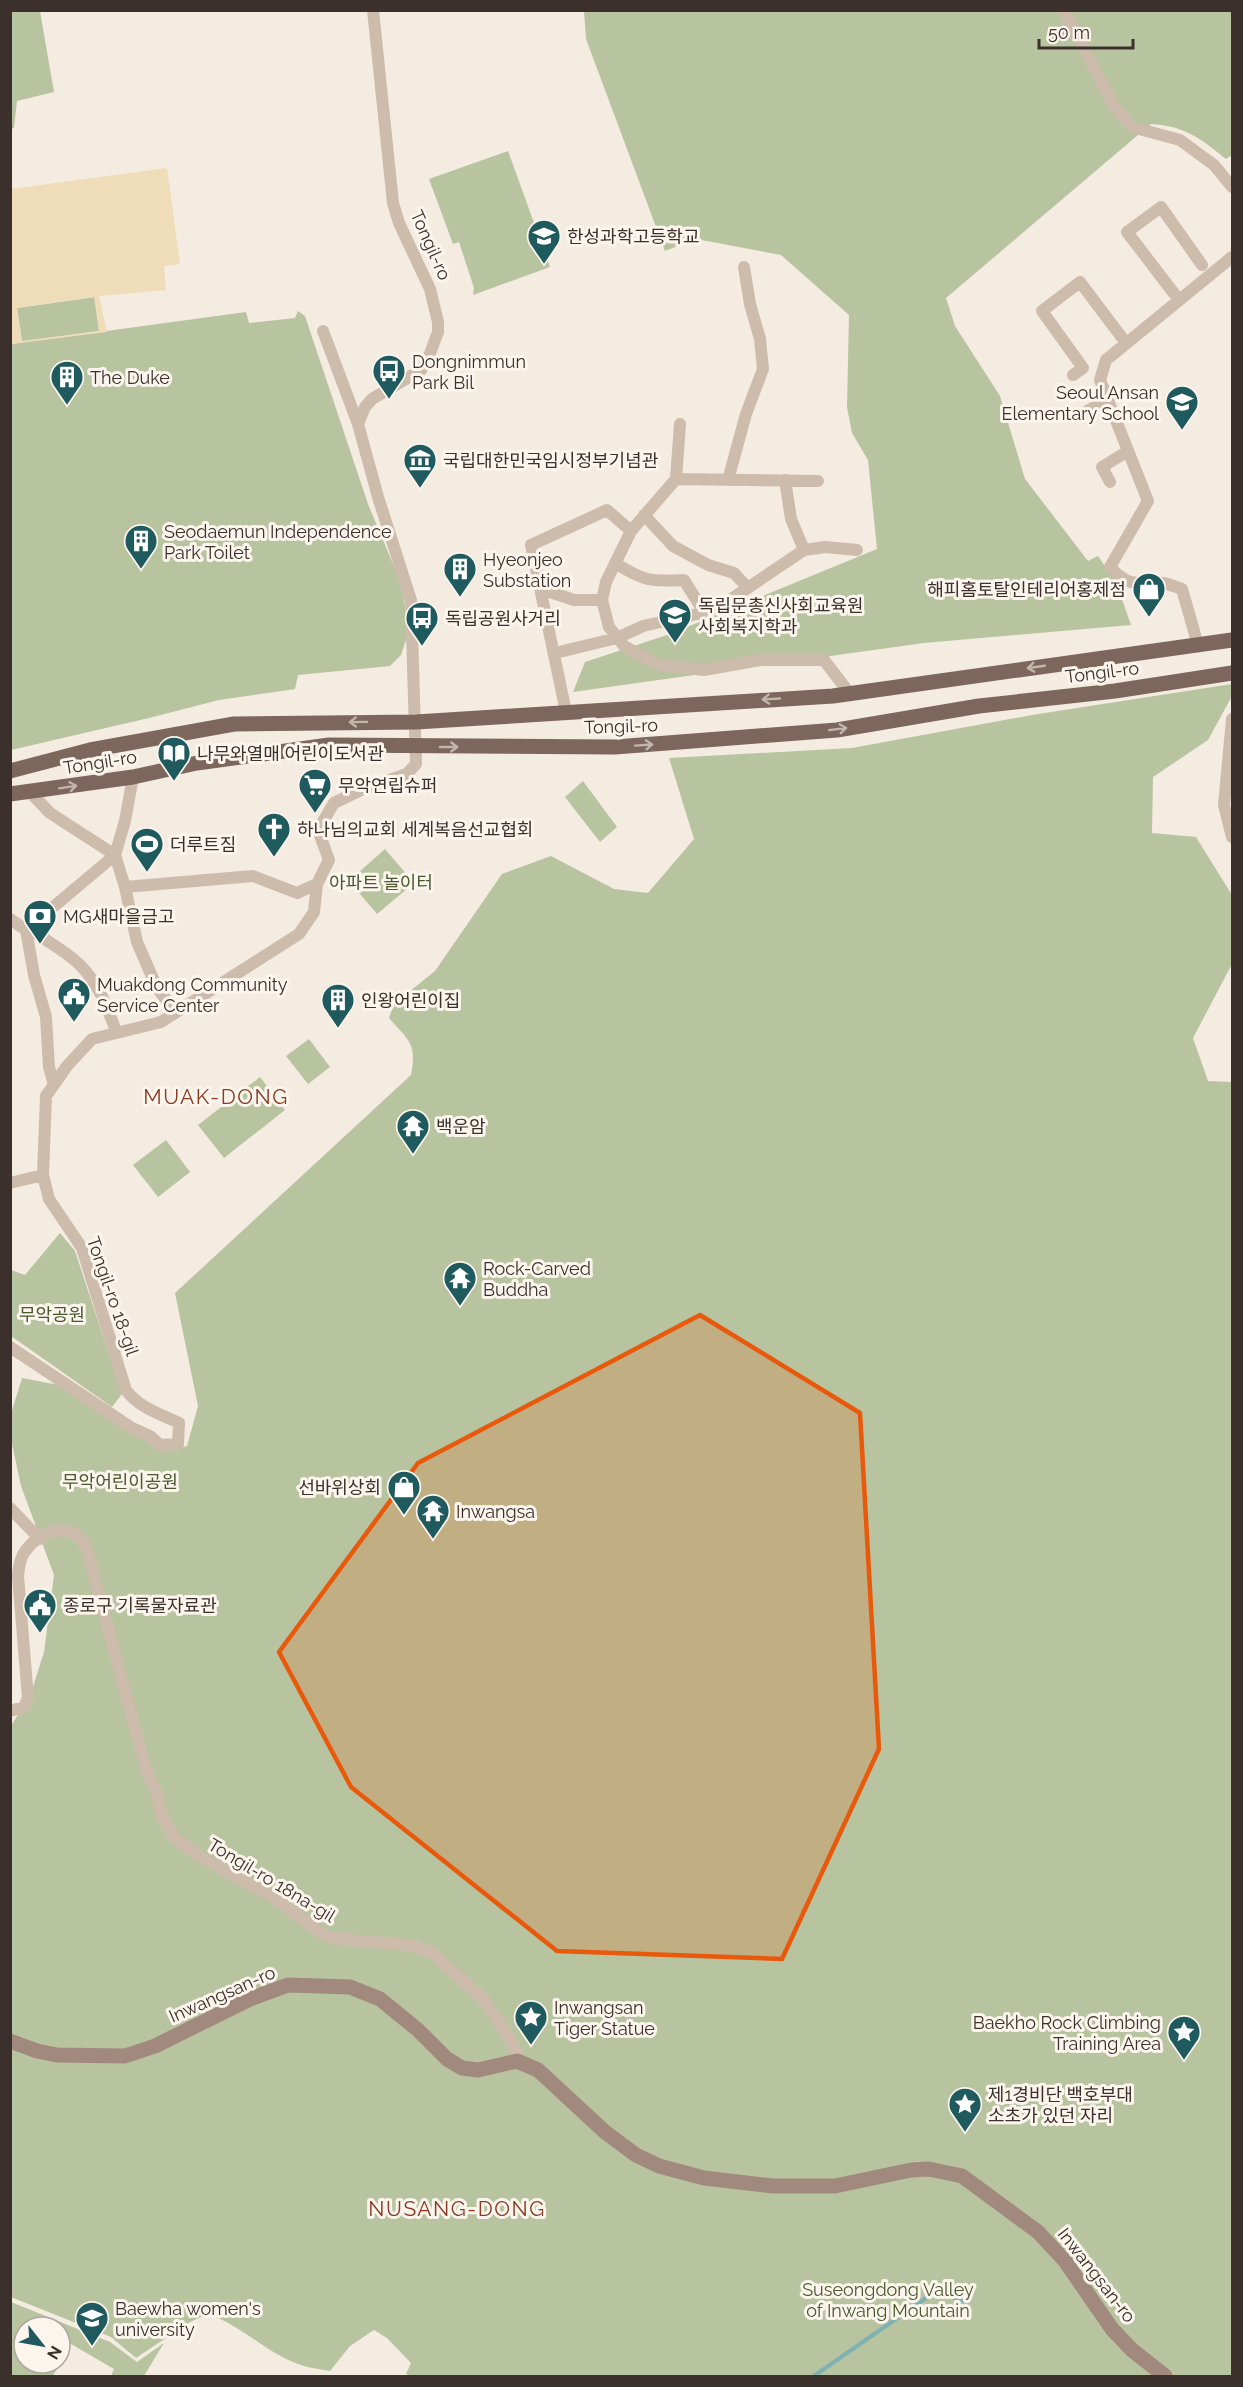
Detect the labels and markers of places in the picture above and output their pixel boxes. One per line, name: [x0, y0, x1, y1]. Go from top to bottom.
school or university icon: 한성과학고등학교: [526, 218, 562, 265]
place label: 한성과학고등학교: [567, 226, 699, 247]
place label: Dongnimmun Park Bil: [412, 351, 526, 393]
bus stop icon: Dongnimmun Park Bil: [371, 353, 407, 400]
building icon: The Duke: [49, 359, 85, 406]
place label: The Duke: [90, 367, 170, 388]
place label: Seoul Ansan Elementary School: [1001, 382, 1159, 424]
school or university icon: Seoul Ansan Elementary School: [1164, 384, 1200, 431]
museum icon: 국립대한민국임시정부기념관: [402, 442, 438, 489]
place label: 국립대한민국임시정부기념관: [443, 450, 659, 471]
place label: Seodaemun Independence Park Toilet: [164, 521, 392, 563]
building icon: Seodaemun Independence Park Toilet: [123, 523, 159, 570]
place label: Hyeonjeo Substation: [483, 549, 571, 591]
building icon: Hyeonjeo Substation: [442, 551, 478, 598]
shop icon: 해피홈토탈인테리어홍제점: [1131, 571, 1167, 618]
place label: 해피홈토탈인테리어홍제점: [927, 579, 1126, 600]
place label: 독립문총신사회교육원 사회복지학과: [698, 595, 864, 637]
school or university icon: 독립문총신사회교육원 사회복지학과: [657, 597, 693, 644]
bus stop icon: 독립공원사거리: [404, 600, 440, 647]
place label: 독립공원사거리: [445, 608, 561, 629]
library icon: 나무와열매 어린이도서관: [156, 735, 192, 782]
place label: 나무와열매 어린이도서관: [197, 743, 384, 764]
supermarket icon: 무악연립슈퍼: [297, 767, 333, 814]
place label: 무악연립슈퍼: [338, 775, 437, 796]
church icon: 하나님의교회 세계복음선교협회: [256, 811, 292, 858]
place label: 하나님의교회 세계복음선교협회: [297, 819, 533, 840]
sports icon: 더루트짐: [129, 826, 165, 873]
place label: 더루트짐: [170, 834, 236, 855]
bank icon: MG새마을금고: [22, 898, 58, 945]
place label: MG새마을금고: [63, 906, 174, 927]
place label: Muakdong Community Service Center: [97, 974, 288, 1016]
public building icon: Muakdong Community Service Center: [56, 976, 92, 1023]
building icon: 인왕어린이집: [320, 982, 356, 1029]
place label: 인왕어린이집: [361, 990, 460, 1011]
temple icon: 백운암: [395, 1108, 431, 1155]
place label: 백운암: [436, 1116, 486, 1137]
place label: Rock-Carved Buddha: [483, 1258, 591, 1300]
temple icon: Rock-Carved Buddha: [442, 1260, 478, 1307]
shop icon: 선바위상회: [386, 1469, 422, 1516]
place label: 선바위상회: [298, 1477, 381, 1498]
temple icon: Inwangsa: [415, 1493, 451, 1540]
place label: Inwangsa: [456, 1501, 535, 1522]
public building icon: 종로구 기록물자료관: [22, 1587, 58, 1634]
place label: 종로구 기록물자료관: [63, 1595, 217, 1616]
place label: Inwangsan Tiger Statue: [554, 1997, 655, 2039]
place icon: Inwangsan Tiger Statue: [513, 1999, 549, 2046]
place label: Baekho Rock Climbing Training Area: [973, 2012, 1161, 2054]
place icon: Baekho Rock Climbing Training Area: [1166, 2014, 1202, 2061]
place label: 제1경비단 백호부대 소초가 있던 자리: [988, 2084, 1133, 2126]
place icon: 제1경비단 백호부대 소초가 있던 자리: [947, 2086, 983, 2133]
place label: Baewha women's university: [115, 2298, 261, 2340]
school or university icon: Baewha women's university: [74, 2300, 110, 2347]

